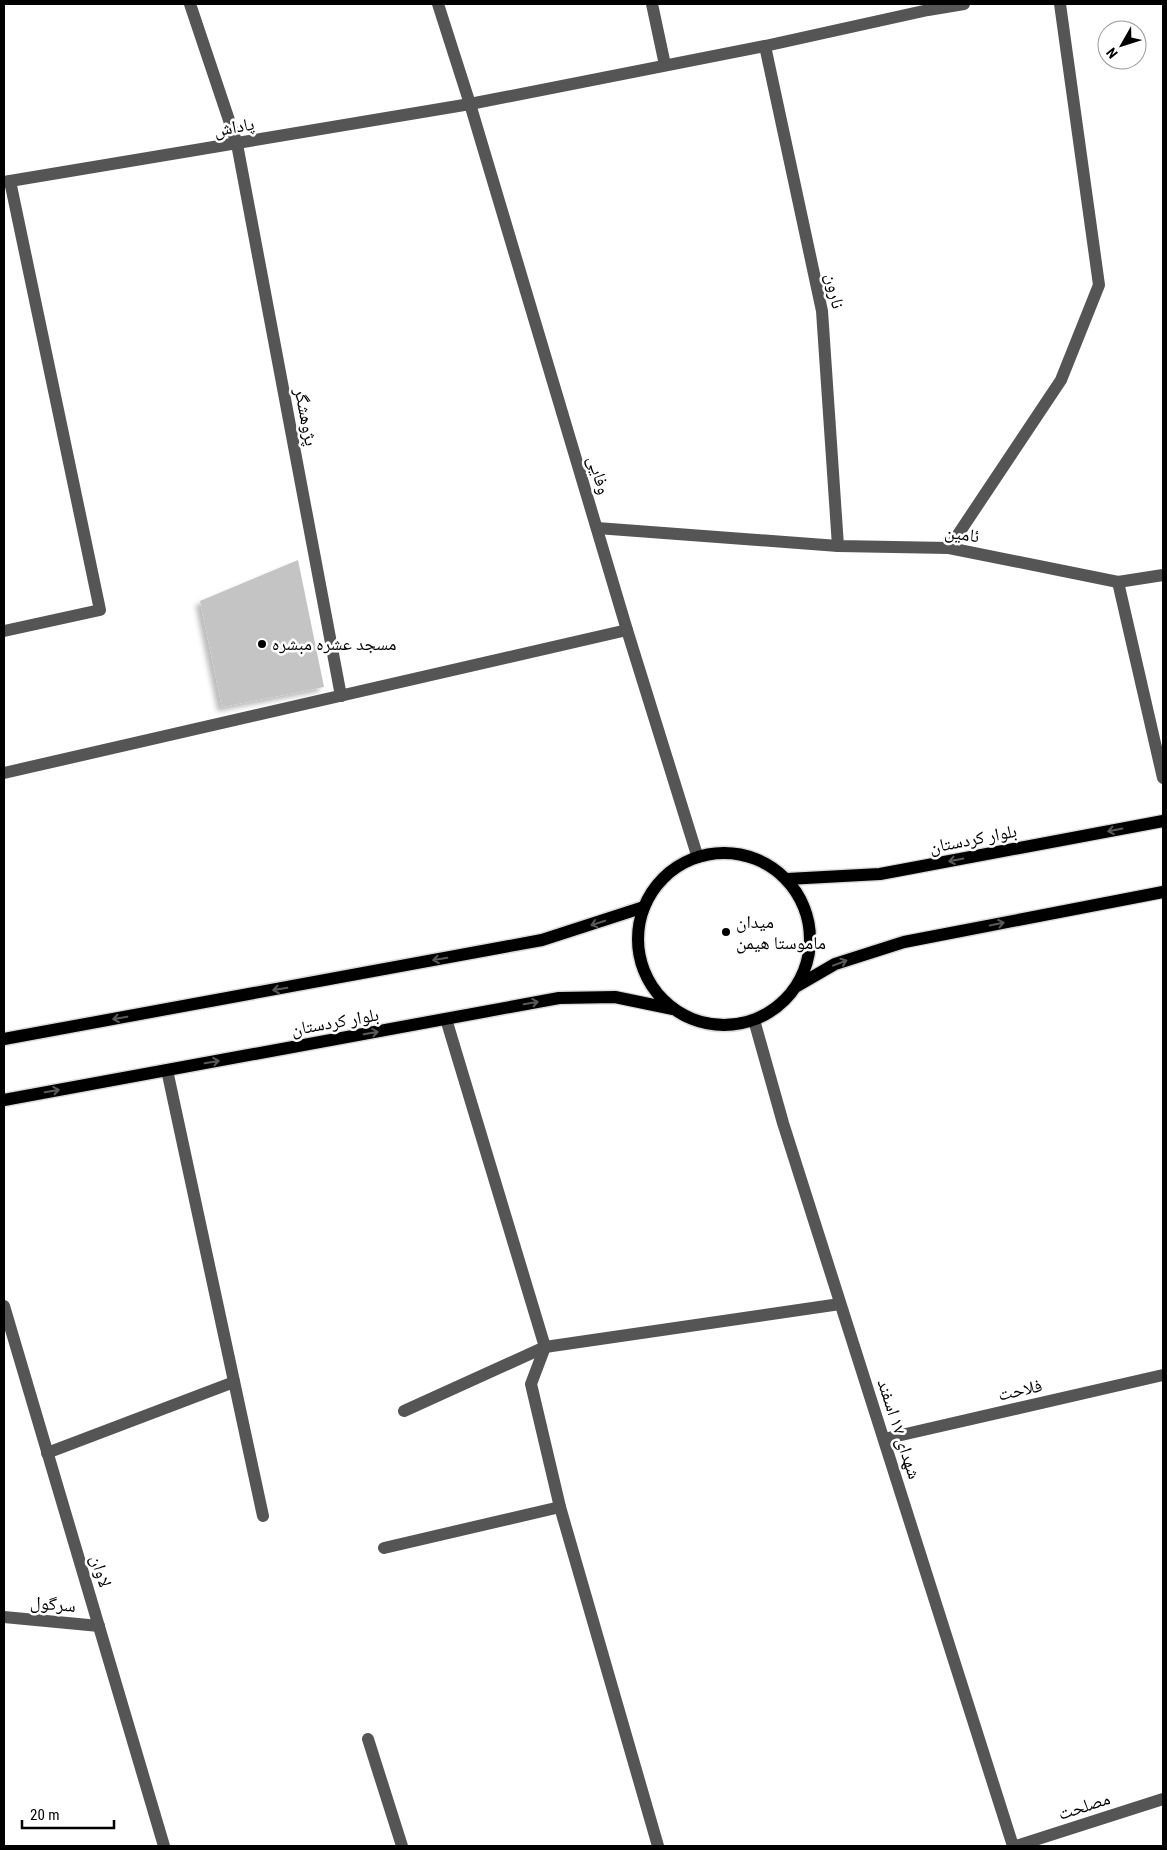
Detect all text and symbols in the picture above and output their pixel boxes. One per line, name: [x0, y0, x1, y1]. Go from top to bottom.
north arrow: [1097, 20, 1147, 70]
text: N: [1103, 45, 1121, 62]
street label: پاداش: [212, 113, 256, 142]
street label: نارون: [821, 272, 849, 311]
street label: پژوهشگر: [289, 385, 322, 448]
street label: وفایی: [583, 453, 615, 497]
street label: ئامین: [943, 521, 981, 547]
place label: مسجد عشره مبشره: [272, 633, 397, 655]
marker: مسجد عشره مبشره: [256, 638, 268, 650]
street label: بلوار کردستان: [927, 820, 1019, 858]
one-way arrow: [1108, 825, 1124, 835]
one-way arrow: [948, 855, 964, 865]
place label: میدان ماموستا هیمن: [736, 911, 826, 954]
one-way arrow: [590, 919, 606, 928]
one-way arrow: [989, 919, 1005, 928]
marker: میدان ماموستا هیمن: [720, 926, 732, 938]
one-way arrow: [432, 955, 448, 965]
one-way arrow: [831, 958, 847, 967]
one-way arrow: [272, 984, 288, 994]
one-way arrow: [523, 998, 539, 1008]
street label: بلوار کردستان: [289, 1003, 381, 1041]
one-way arrow: [112, 1014, 128, 1023]
one-way arrow: [363, 1027, 379, 1037]
one-way arrow: [203, 1056, 219, 1066]
one-way arrow: [43, 1086, 59, 1095]
street label: فلاحت: [996, 1374, 1044, 1405]
street label: شهدای ۱۷ اسفند: [872, 1376, 926, 1482]
street label: لاوان: [86, 1552, 116, 1590]
street label: سرگول: [29, 1591, 77, 1617]
street label: مصلحت: [1055, 1787, 1112, 1824]
scale bar: [22, 1798, 115, 1830]
text: 20 m: [30, 1806, 60, 1824]

